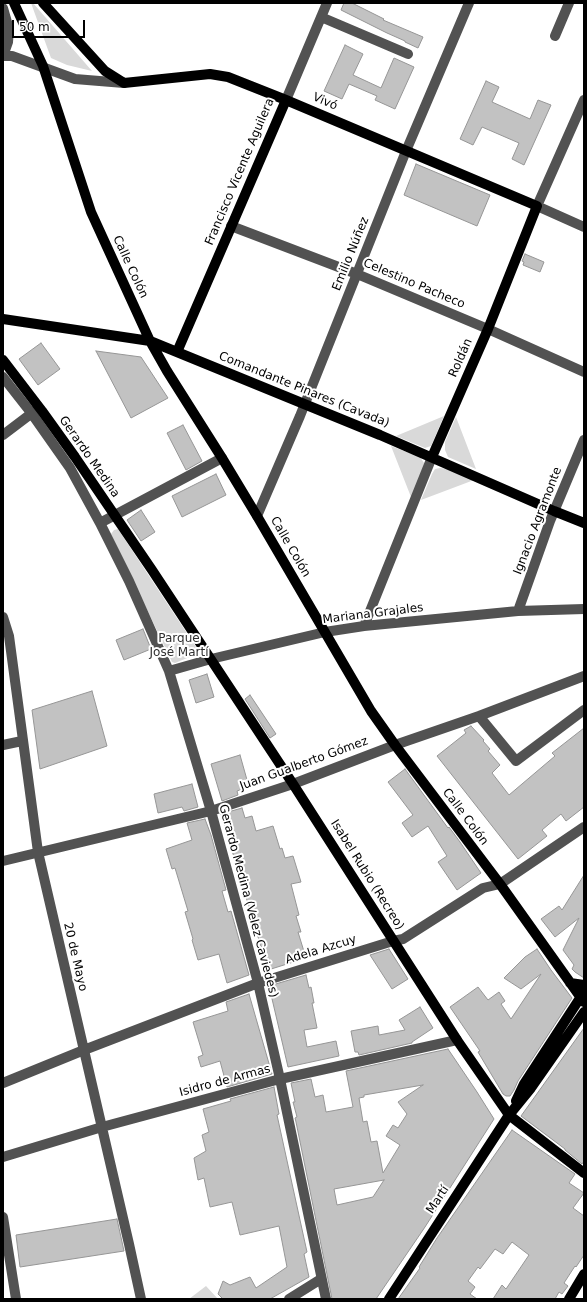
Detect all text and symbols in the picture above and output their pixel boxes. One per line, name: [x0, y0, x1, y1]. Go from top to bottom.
scale bar: [14, 12, 87, 38]
text: 50 m: [19, 20, 50, 34]
street label: Vivó: [310, 90, 340, 114]
street label: Francisco Vicente Aguilera: [202, 96, 278, 248]
street label: Emilio Núñez: [330, 215, 372, 293]
street label: Calle Colón: [109, 233, 151, 301]
street label: Celestino Pacheco: [361, 256, 467, 312]
street label: Roldán: [446, 336, 476, 380]
street label: Comandante Pinares (Cavada): [217, 349, 391, 431]
street label: Gerardo Medina: [56, 414, 122, 500]
street label: Ignacio Agramonte: [511, 465, 565, 577]
street label: Calle Colón: [267, 514, 313, 580]
street label: Mariana Grajales: [322, 601, 424, 627]
park label: Parque José Martí: [149, 632, 209, 660]
street label: Juan Gualberto Gómez: [238, 734, 370, 794]
street label: Calle Colón: [439, 786, 491, 848]
street label: Gerardo Medina (Velez Caviedes): [215, 803, 281, 999]
street label: Isabel Rubio (Recreo): [327, 817, 407, 933]
street label: 20 de Mayo: [60, 921, 90, 993]
street label: Adela Azcuy: [284, 932, 358, 968]
street label: Isidro de Armas: [178, 1062, 272, 1100]
street label: Martí: [424, 1183, 452, 1217]

